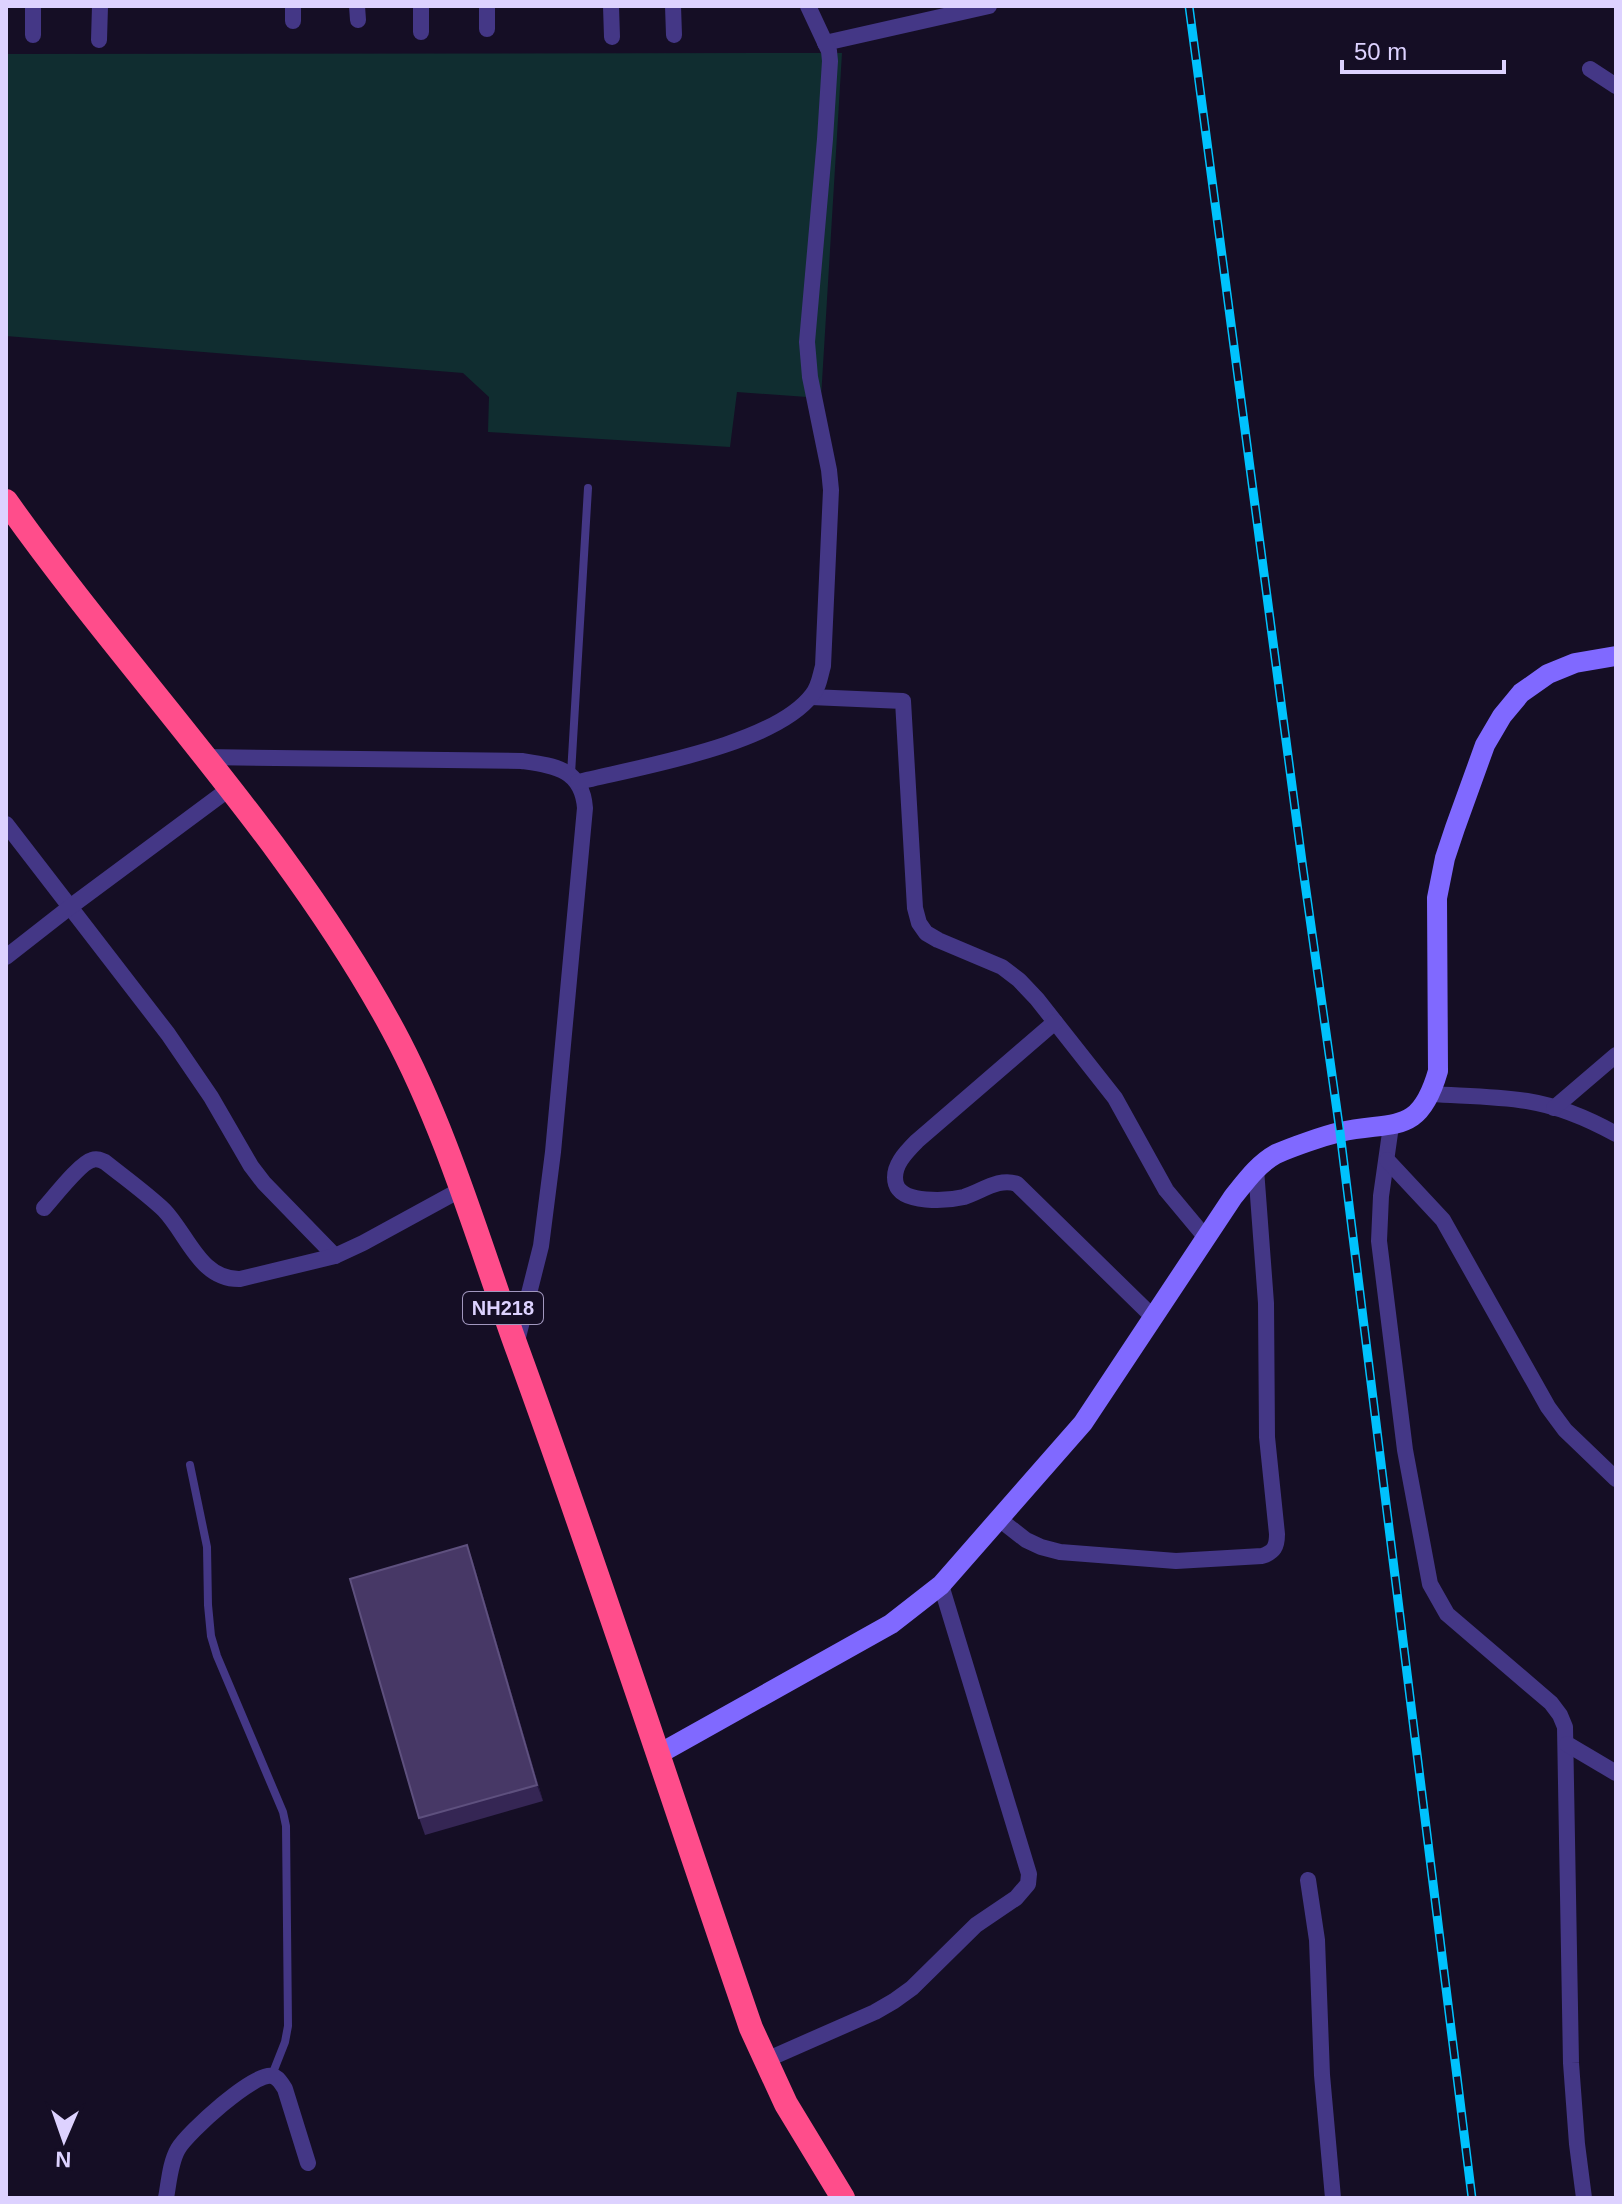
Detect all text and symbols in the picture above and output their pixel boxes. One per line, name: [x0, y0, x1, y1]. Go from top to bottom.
scale bar: [1342, 24, 1504, 74]
text: 50 m: [1354, 38, 1407, 65]
road number: NH218: [463, 1292, 543, 1324]
north arrow: [24, 2100, 104, 2180]
text: N: [55, 2147, 72, 2172]

